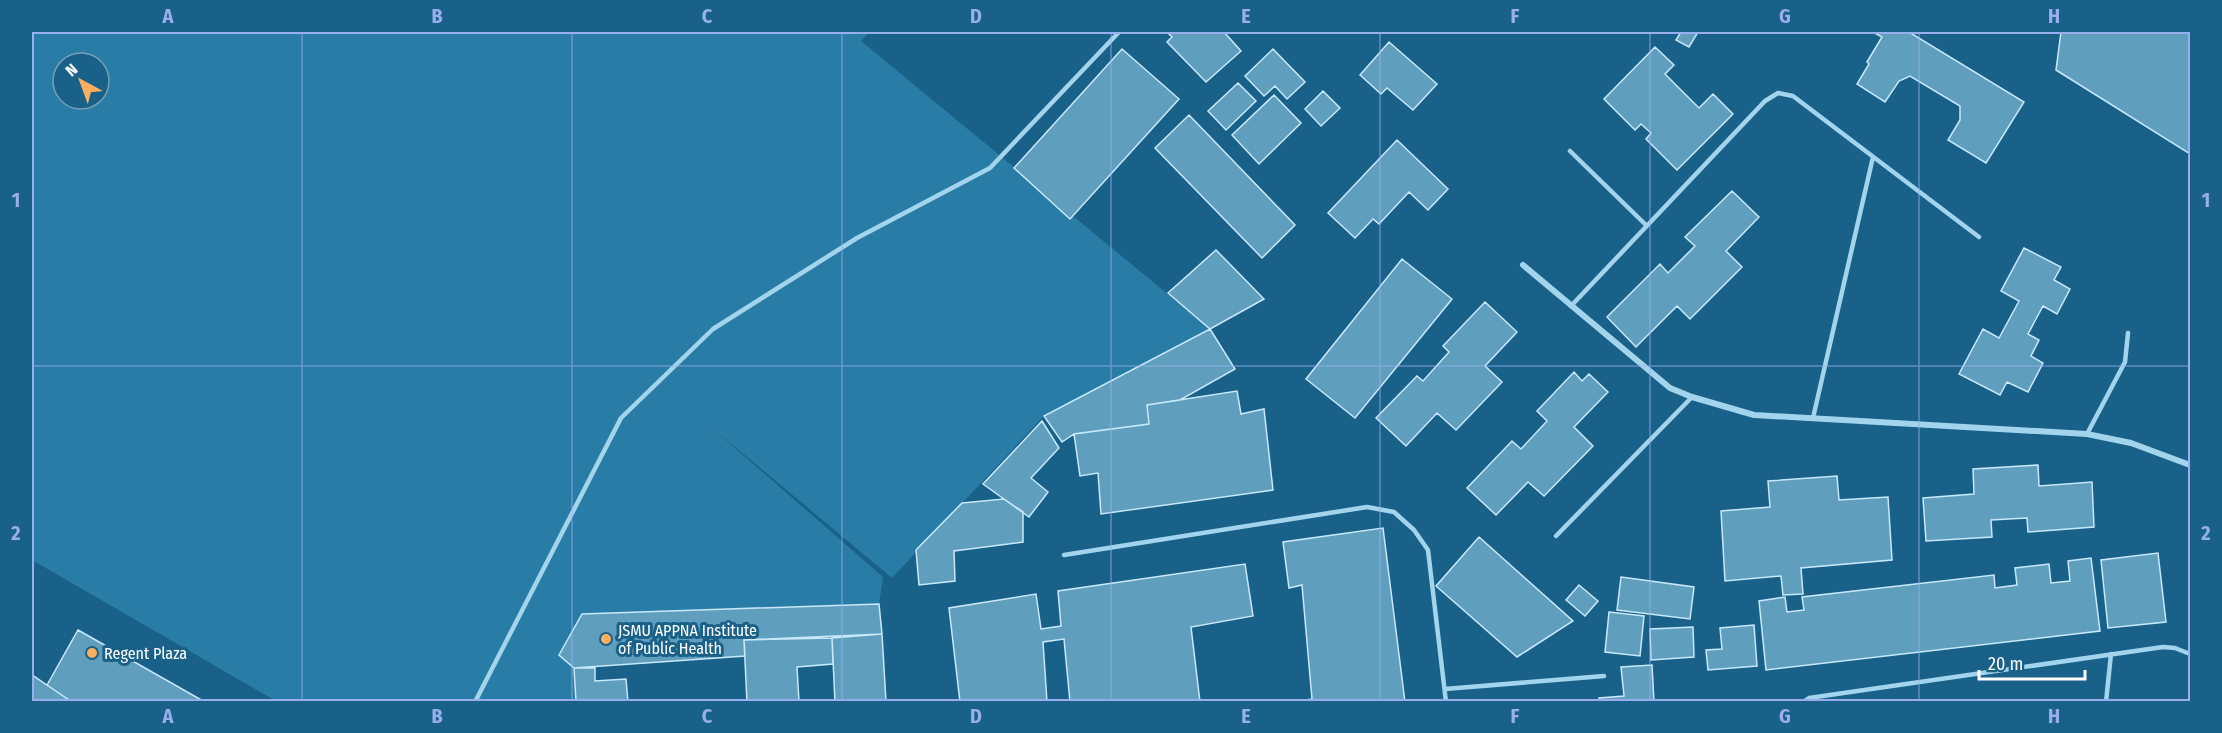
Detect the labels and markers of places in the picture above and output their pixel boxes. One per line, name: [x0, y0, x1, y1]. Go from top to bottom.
place label: JSMU APPNA Institute of Public Health: [618, 621, 757, 658]
marker: JSMU APPNA Institute of Public Health: [599, 632, 613, 646]
place label: Regent Plaza: [104, 644, 187, 663]
marker: Regent Plaza: [85, 646, 99, 660]

